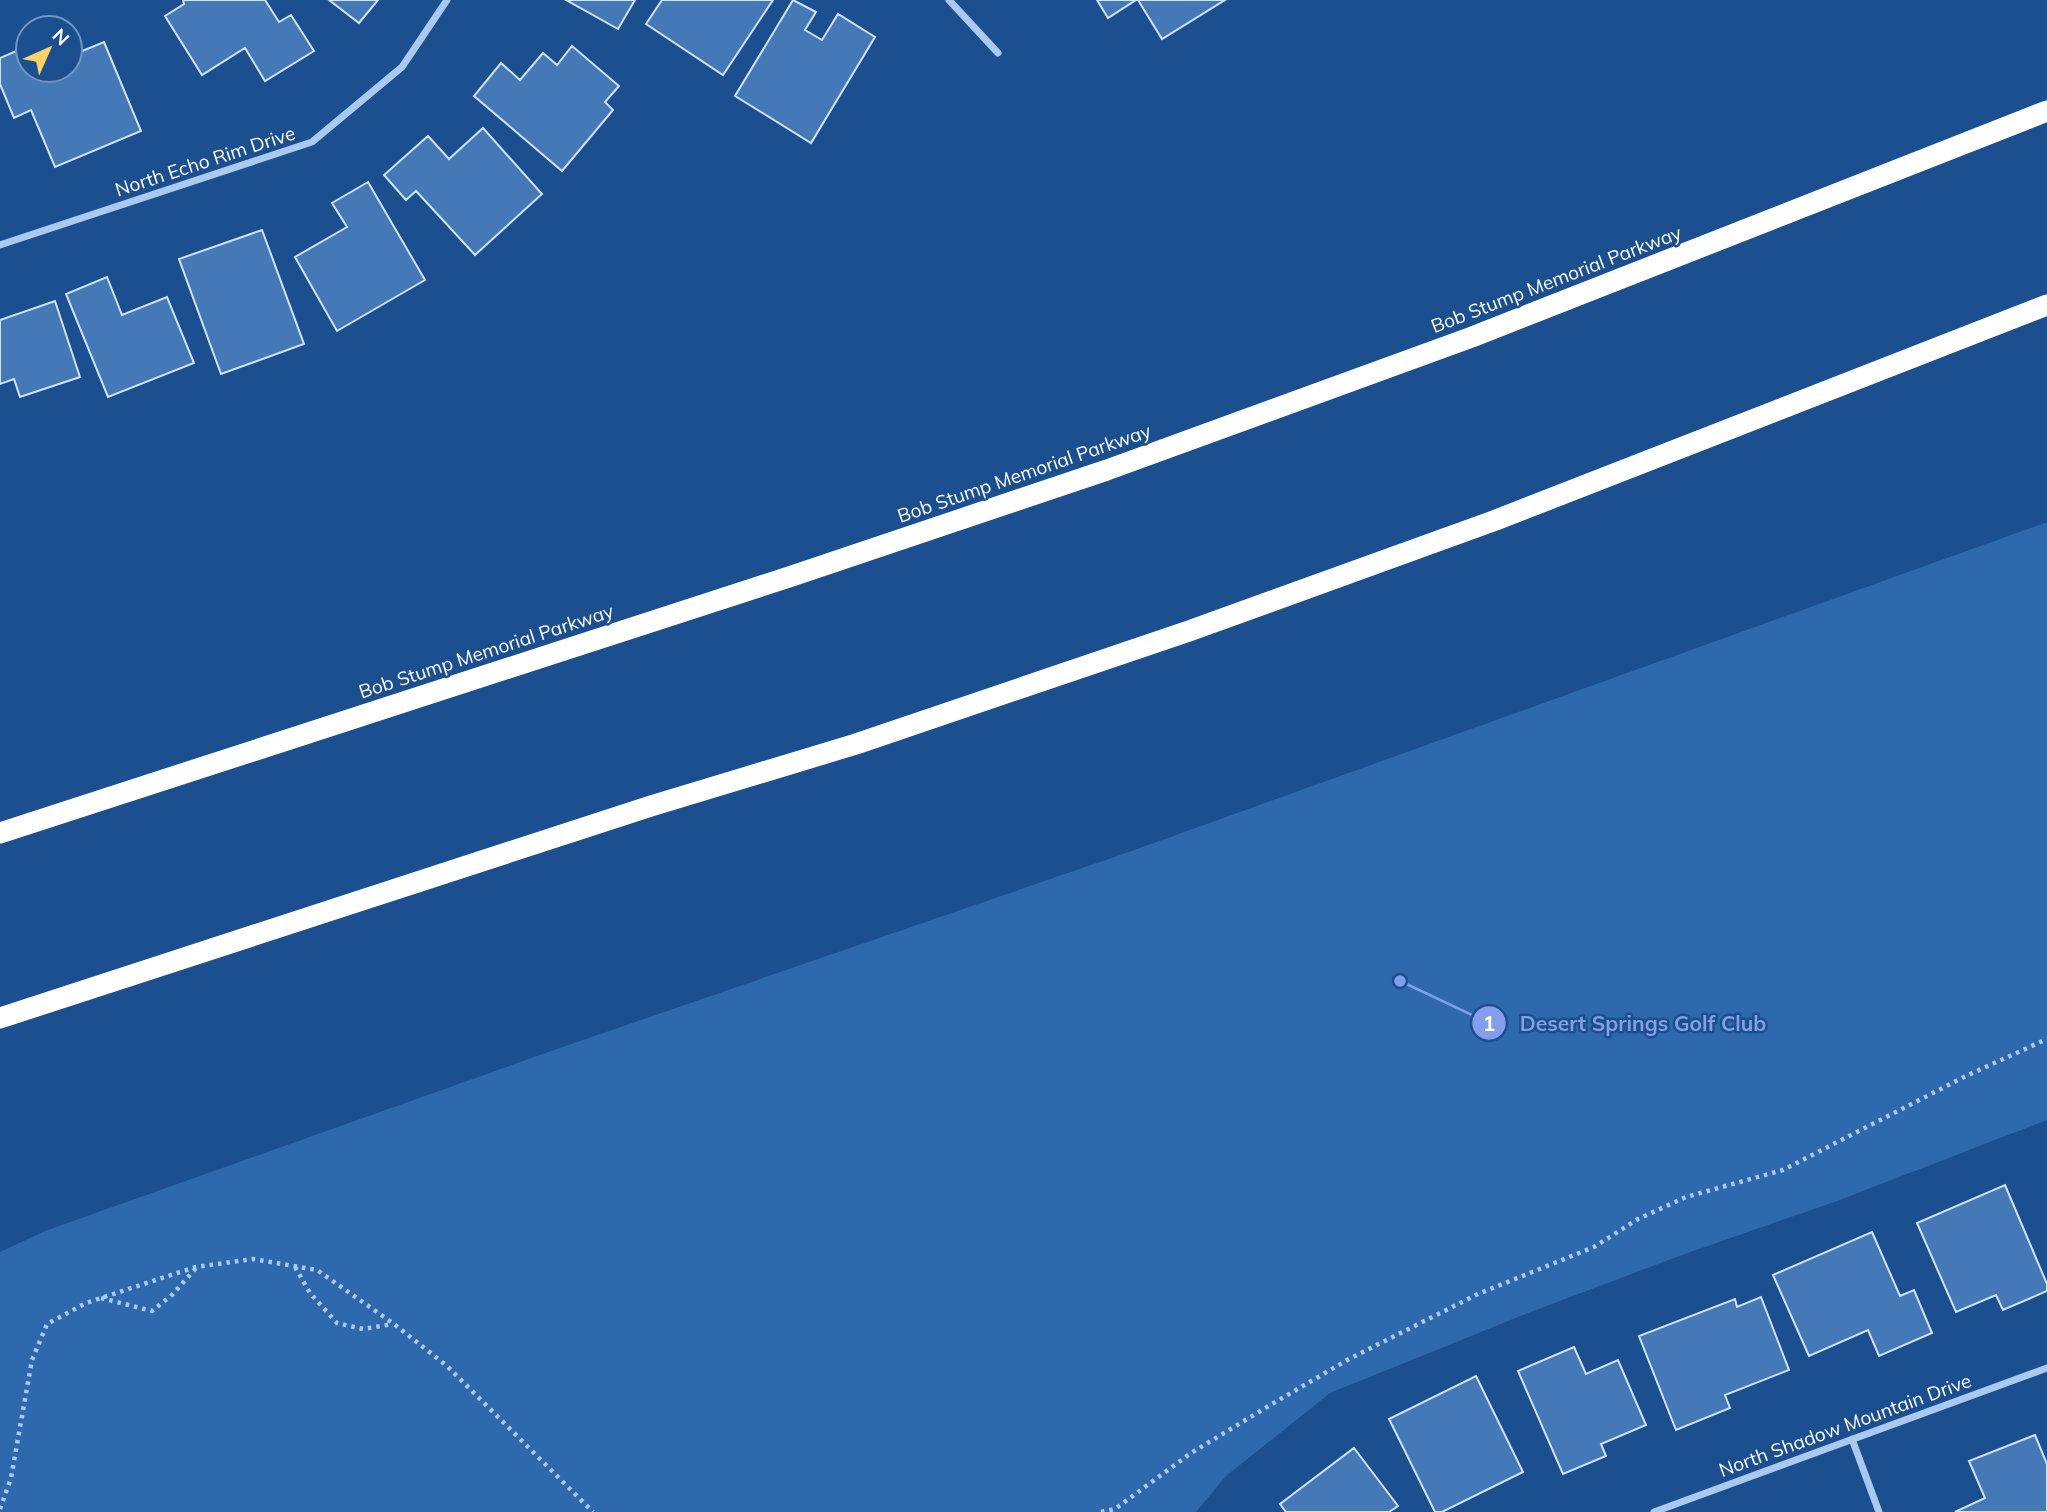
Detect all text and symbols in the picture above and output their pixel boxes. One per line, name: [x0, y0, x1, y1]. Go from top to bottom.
north arrow: [14, 14, 84, 84]
text: N: [47, 23, 75, 51]
street label: North Echo Rim Drive: [112, 121, 298, 201]
street label: Bob Stump Memorial Parkway: [1427, 220, 1685, 338]
street label: Bob Stump Memorial Parkway: [894, 418, 1154, 528]
street label: Bob Stump Memorial Parkway: [356, 598, 616, 704]
callout: Desert Springs Golf Club: [1471, 1002, 1781, 1044]
text: 1: [1483, 1010, 1495, 1036]
text: Desert Springs Golf Club: [1520, 1010, 1766, 1036]
street label: North Shadow Mountain Drive: [1715, 1368, 1975, 1482]

